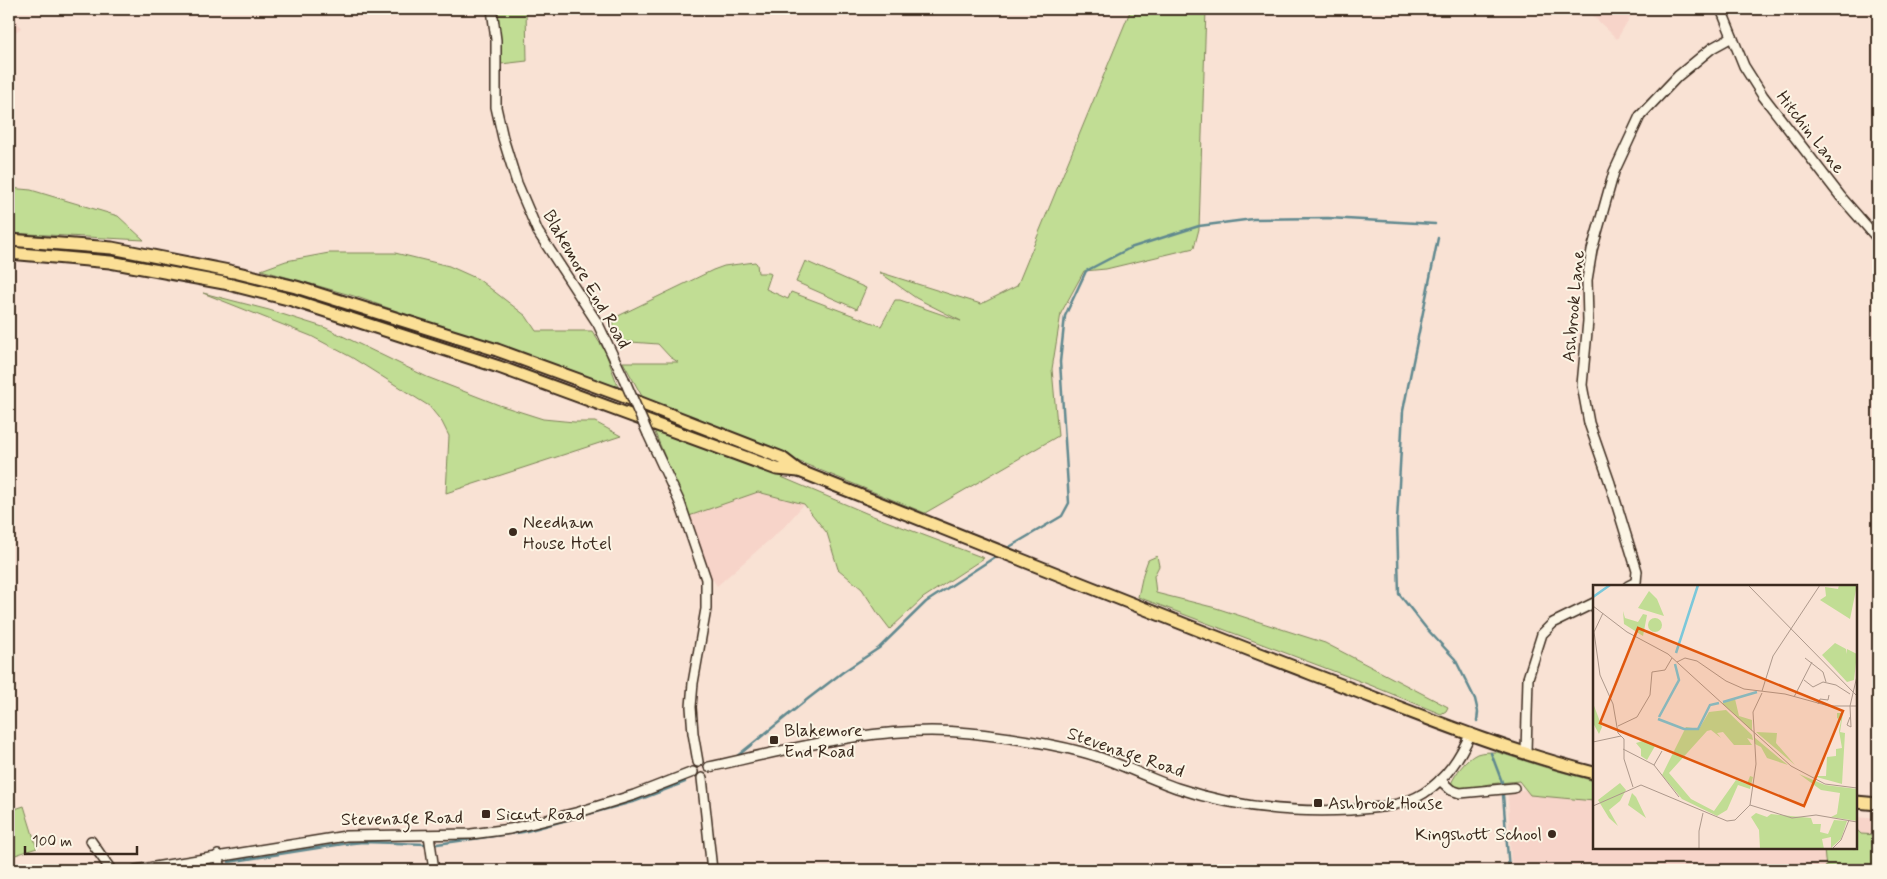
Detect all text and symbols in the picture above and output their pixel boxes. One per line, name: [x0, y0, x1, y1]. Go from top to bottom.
street label: Hitchin Lane: [1770, 86, 1850, 179]
street label: Blakemore End Road: [537, 206, 636, 353]
street label: Ashbrook Lane: [1557, 249, 1591, 363]
place label: Needham House Hotel: [523, 511, 612, 556]
marker: Needham House Hotel: [507, 526, 519, 538]
inset map: [1593, 585, 1857, 849]
place label: Blakemore End Road: [784, 719, 863, 764]
street label: Stevenage Road: [1063, 722, 1187, 786]
marker: Blakemore End Road: [768, 734, 780, 746]
place label: Ashbrook House: [1328, 792, 1443, 816]
marker: Ashbrook House: [1312, 797, 1324, 809]
place label: Siccut Road: [496, 803, 585, 827]
street label: Stevenage Road: [341, 806, 463, 834]
marker: Siccut Road: [480, 808, 492, 820]
place label: Kingshott School: [1415, 823, 1542, 848]
scale bar: [25, 824, 138, 856]
marker: Kingshott School: [1546, 828, 1558, 840]
text: 100 m: [32, 832, 72, 852]

